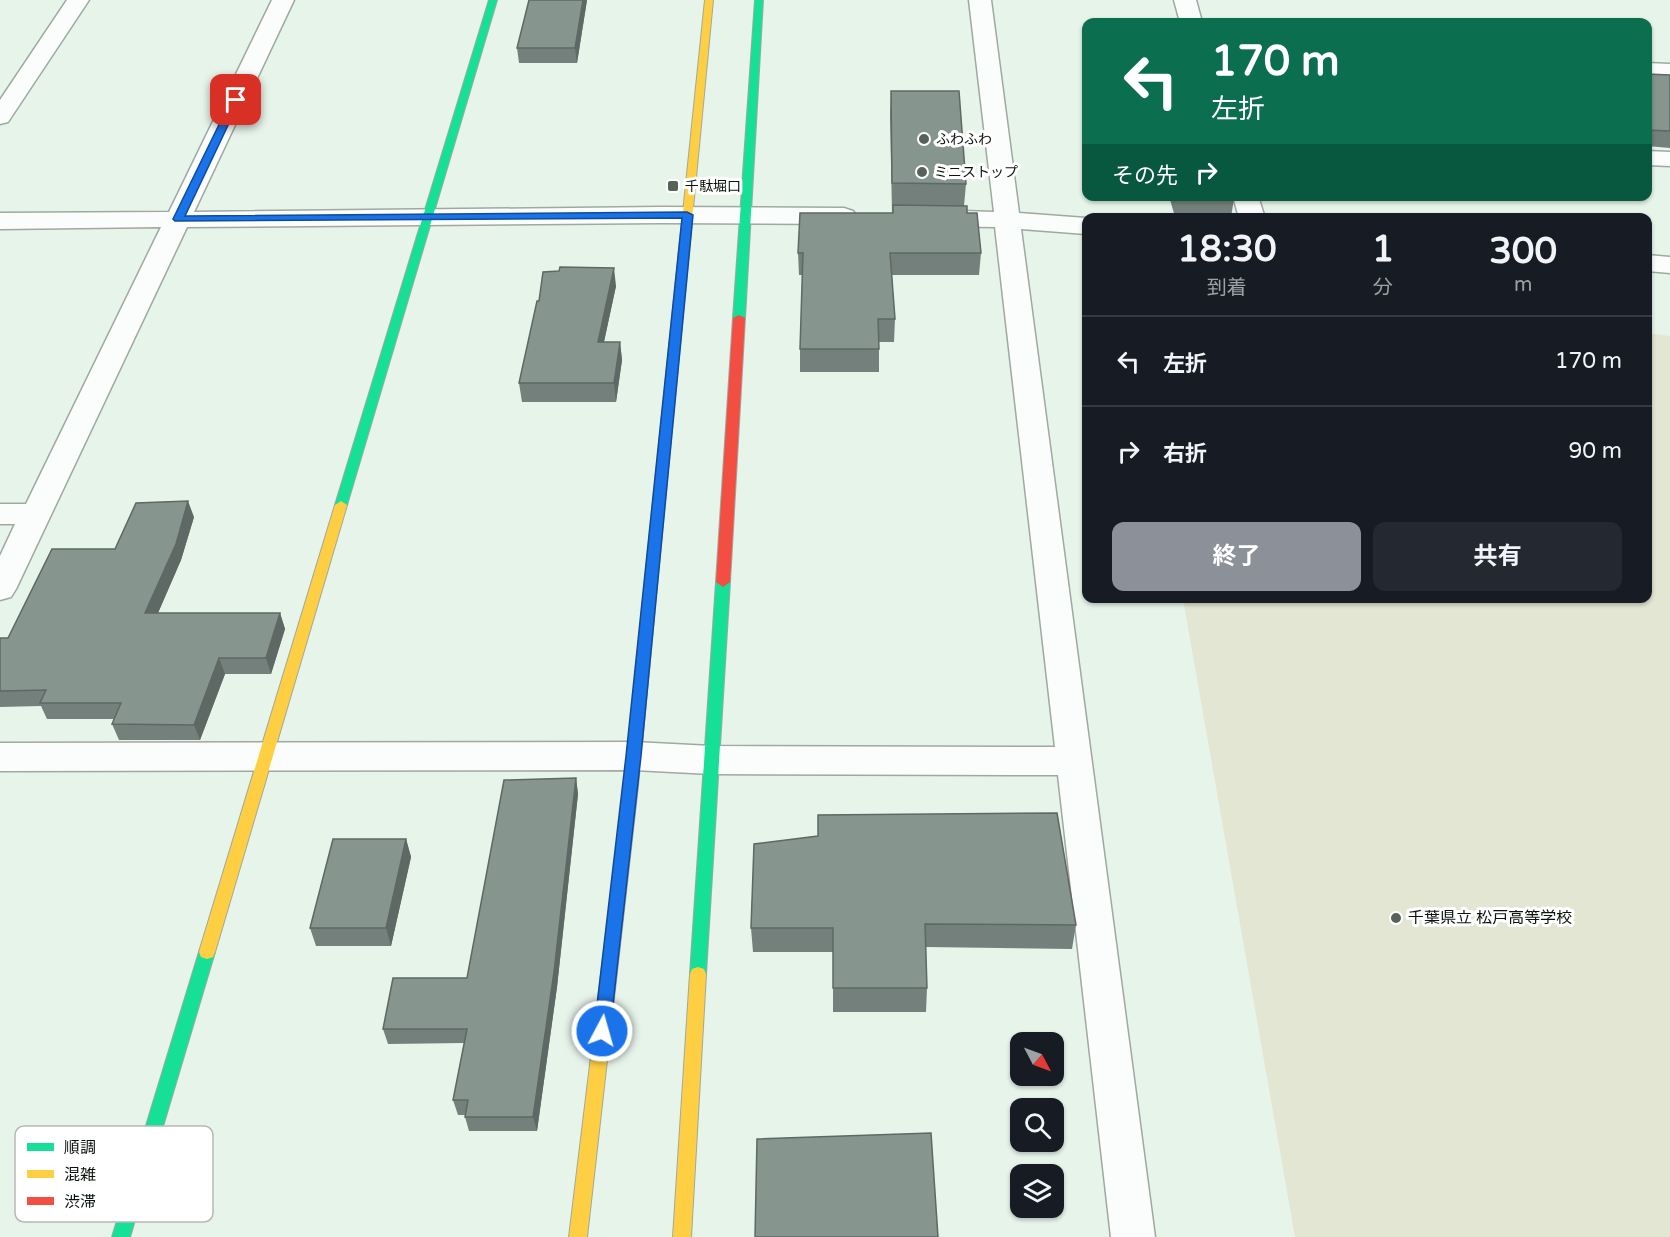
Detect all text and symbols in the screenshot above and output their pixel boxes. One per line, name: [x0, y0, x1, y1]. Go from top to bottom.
text: 170 m: [1211, 36, 1340, 87]
icon: left: [1112, 42, 1190, 120]
pin: [210, 74, 261, 125]
icon: arrive: [219, 83, 252, 116]
text: 左折: [1211, 93, 1265, 126]
place label: ふわふわ: [936, 131, 992, 148]
marker: ふわふわ: [917, 132, 931, 146]
icon: right: [1190, 156, 1223, 189]
text: その先: [1112, 163, 1178, 189]
place label: ミニストップ: [934, 164, 1018, 181]
marker: ミニストップ: [915, 165, 929, 179]
place label: 千駄堀口: [685, 178, 741, 195]
marker: 千駄堀口: [666, 179, 680, 193]
text: 18:30: [1177, 228, 1277, 271]
text: 1: [1372, 228, 1394, 271]
text: 300: [1489, 230, 1557, 273]
text: m: [1514, 273, 1532, 297]
text: 到着: [1207, 276, 1247, 300]
text: 分: [1373, 276, 1393, 300]
icon: left: [1112, 345, 1145, 378]
text: 170 m: [1555, 348, 1622, 374]
text: 左折: [1163, 351, 1207, 377]
icon: right: [1112, 435, 1145, 468]
text: 90 m: [1568, 438, 1622, 464]
text: 右折: [1163, 441, 1207, 467]
button: 終了: [1112, 522, 1361, 591]
button: 共有: [1373, 522, 1622, 591]
place label: 千葉県立 松戸高等学校: [1408, 908, 1572, 928]
marker: 千葉県立 松戸高等学校: [1389, 911, 1403, 925]
position arrow: [570, 999, 634, 1063]
north arrow: [1010, 1032, 1064, 1086]
map controls: [1010, 1032, 1064, 1218]
button: search: [1010, 1098, 1064, 1152]
legend: [15, 1126, 213, 1222]
text: 順調: [64, 1138, 96, 1158]
button: layers: [1010, 1164, 1064, 1218]
text: 混雑: [64, 1165, 96, 1185]
text: 渋滞: [64, 1192, 96, 1212]

